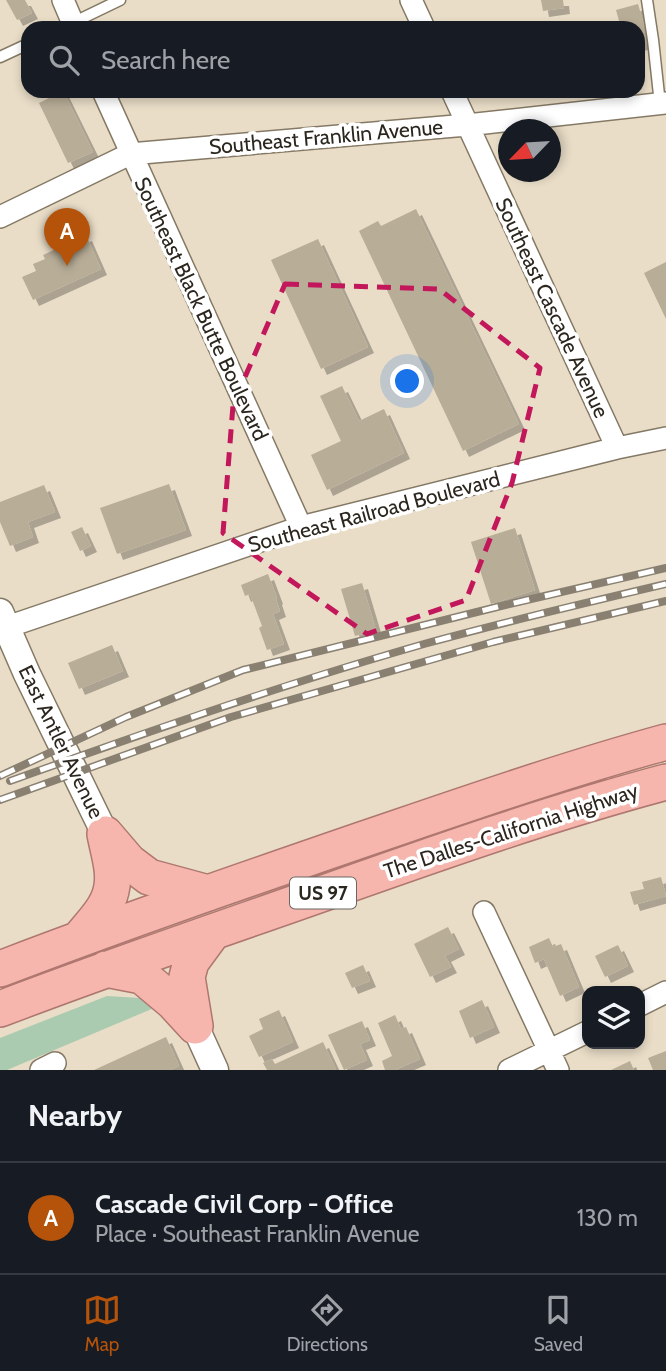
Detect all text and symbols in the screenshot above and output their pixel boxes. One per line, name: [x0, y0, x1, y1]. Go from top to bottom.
search box: [21, 21, 645, 98]
icon: search: [45, 41, 83, 79]
text: Search here: [101, 44, 230, 76]
street label: Southeast Franklin Avenue: [208, 114, 444, 159]
north arrow: [498, 119, 561, 182]
street label: Southeast Black Butte Boulevard: [129, 173, 274, 444]
street label: Southeast Cascade Avenue: [490, 194, 615, 422]
pin: A: [44, 208, 90, 266]
your location: [390, 364, 424, 398]
street label: Southeast Railroad Boulevard: [245, 466, 503, 557]
street label: East Antler Avenue: [14, 661, 109, 823]
street label: The Dalles-California Highway: [381, 777, 641, 883]
road number: US 97: [290, 878, 356, 908]
map controls: [582, 986, 645, 1049]
button: layers: [582, 986, 645, 1049]
text: Nearby: [28, 1097, 122, 1134]
text: Cascade Civil Corp - Office: [95, 1188, 394, 1220]
text: A: [44, 1204, 58, 1232]
text: 130 m: [577, 1204, 638, 1232]
text: Place · Southeast Franklin Avenue: [95, 1220, 420, 1248]
tab: Map: [83, 1291, 121, 1356]
tab: Directions: [287, 1291, 368, 1356]
tab: Saved: [534, 1291, 583, 1356]

